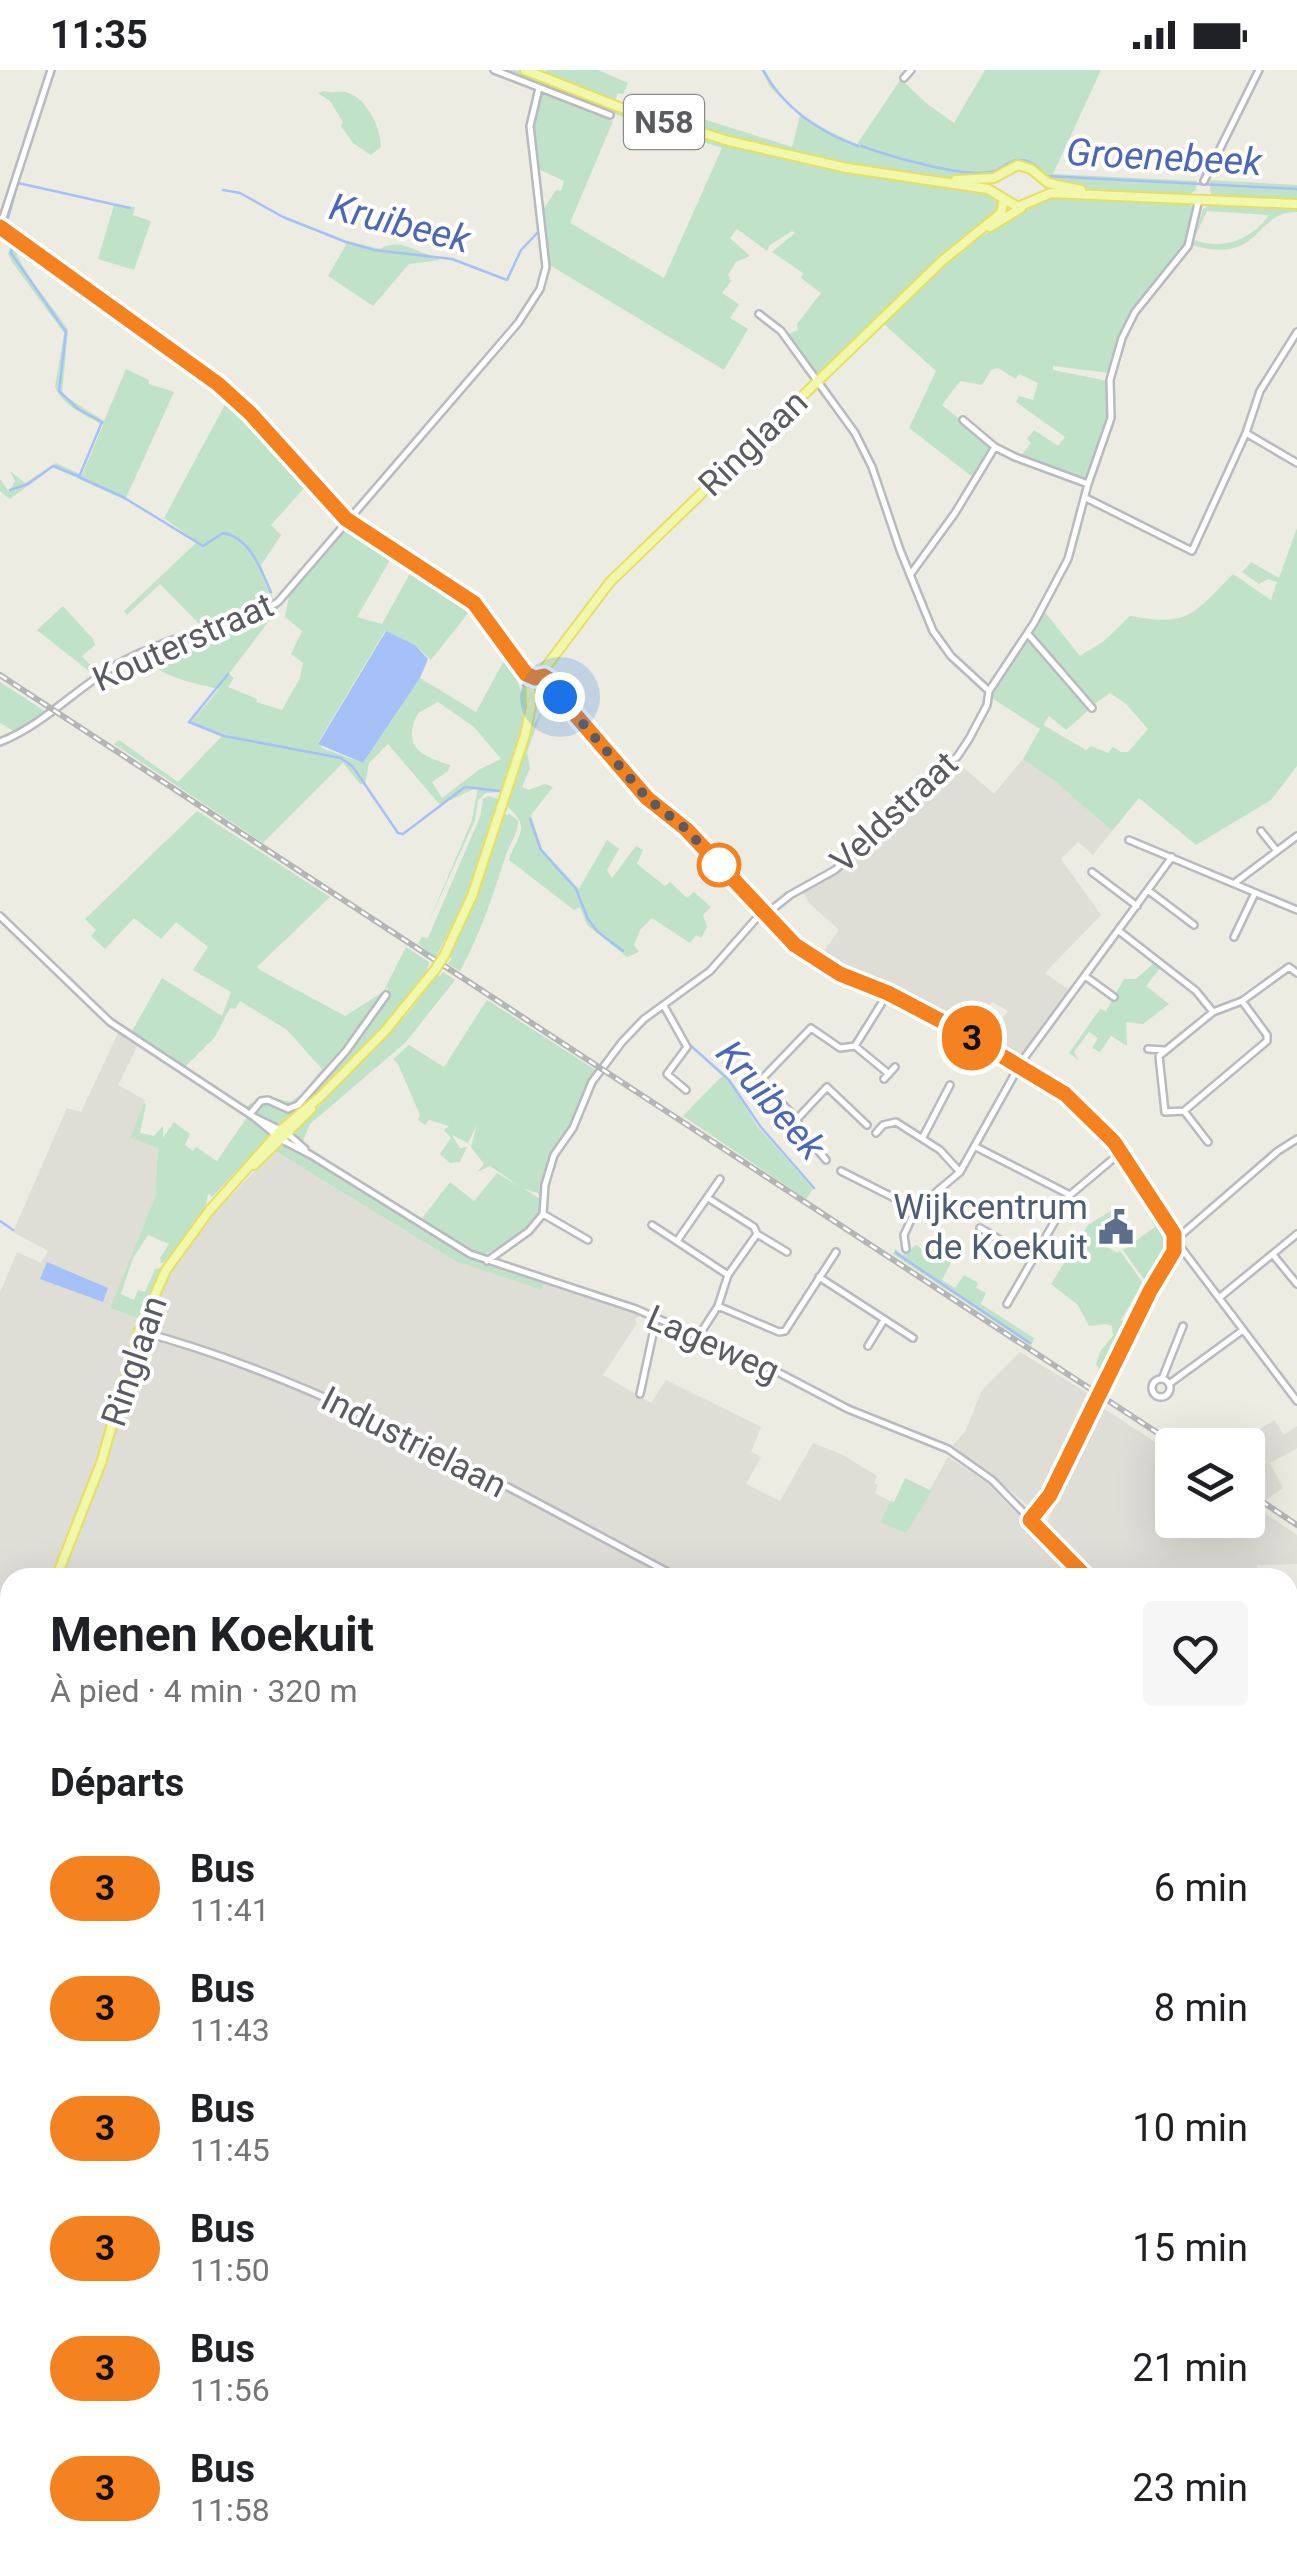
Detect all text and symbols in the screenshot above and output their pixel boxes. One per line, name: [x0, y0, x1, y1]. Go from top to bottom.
text: 11:35: [50, 13, 148, 57]
road number: N58: [624, 95, 704, 149]
water label: Groenebeek: [1065, 130, 1264, 184]
water label: Kruibeek: [325, 184, 476, 262]
street label: Ringlaan: [691, 382, 816, 505]
street label: Kouterstraat: [87, 585, 280, 700]
your location: [535, 672, 585, 722]
street label: Veldstraat: [822, 743, 966, 881]
unlabelled marker: [698, 844, 740, 886]
line badge: 3: [940, 1006, 1004, 1070]
text: 3: [962, 1018, 982, 1059]
water label: Kruibeek: [707, 1031, 835, 1170]
place label: Wijkcentrum de Koekuit: [893, 1187, 1088, 1268]
public building icon: Wijkcentrum de Koekuit: [1097, 1208, 1135, 1246]
street label: Ringlaan: [93, 1291, 176, 1432]
street label: Lageweg: [640, 1297, 785, 1392]
street label: Industrielaan: [314, 1378, 513, 1507]
map controls: [1155, 1428, 1265, 1538]
button: layers: [1155, 1428, 1265, 1538]
button: heart: [1143, 1601, 1248, 1706]
text: Menen Koekuit: [50, 1606, 374, 1663]
text: À pied · 4 min · 320 m: [50, 1672, 357, 1710]
text: Départs: [50, 1761, 184, 1805]
text: Bus: [190, 1847, 255, 1891]
text: 6 min: [1154, 1866, 1248, 1910]
text: 3: [95, 1868, 115, 1909]
text: 11:41: [190, 1891, 270, 1929]
text: Bus: [190, 1967, 255, 2011]
text: 8 min: [1154, 1986, 1248, 2030]
text: 3: [95, 1988, 115, 2029]
text: 11:43: [190, 2011, 270, 2049]
text: Bus: [190, 2087, 255, 2131]
text: 10 min: [1132, 2106, 1248, 2150]
text: 3: [95, 2108, 115, 2149]
text: 11:45: [190, 2131, 270, 2169]
text: Bus: [190, 2207, 255, 2251]
text: 15 min: [1132, 2226, 1248, 2270]
text: 3: [95, 2228, 115, 2269]
text: 11:50: [190, 2251, 270, 2289]
text: Bus: [190, 2327, 255, 2371]
text: 21 min: [1132, 2346, 1248, 2390]
text: 3: [95, 2348, 115, 2389]
text: 11:56: [190, 2371, 270, 2409]
text: Bus: [190, 2447, 255, 2491]
text: 23 min: [1132, 2466, 1248, 2510]
text: 3: [95, 2468, 115, 2509]
text: 11:58: [190, 2491, 270, 2529]

